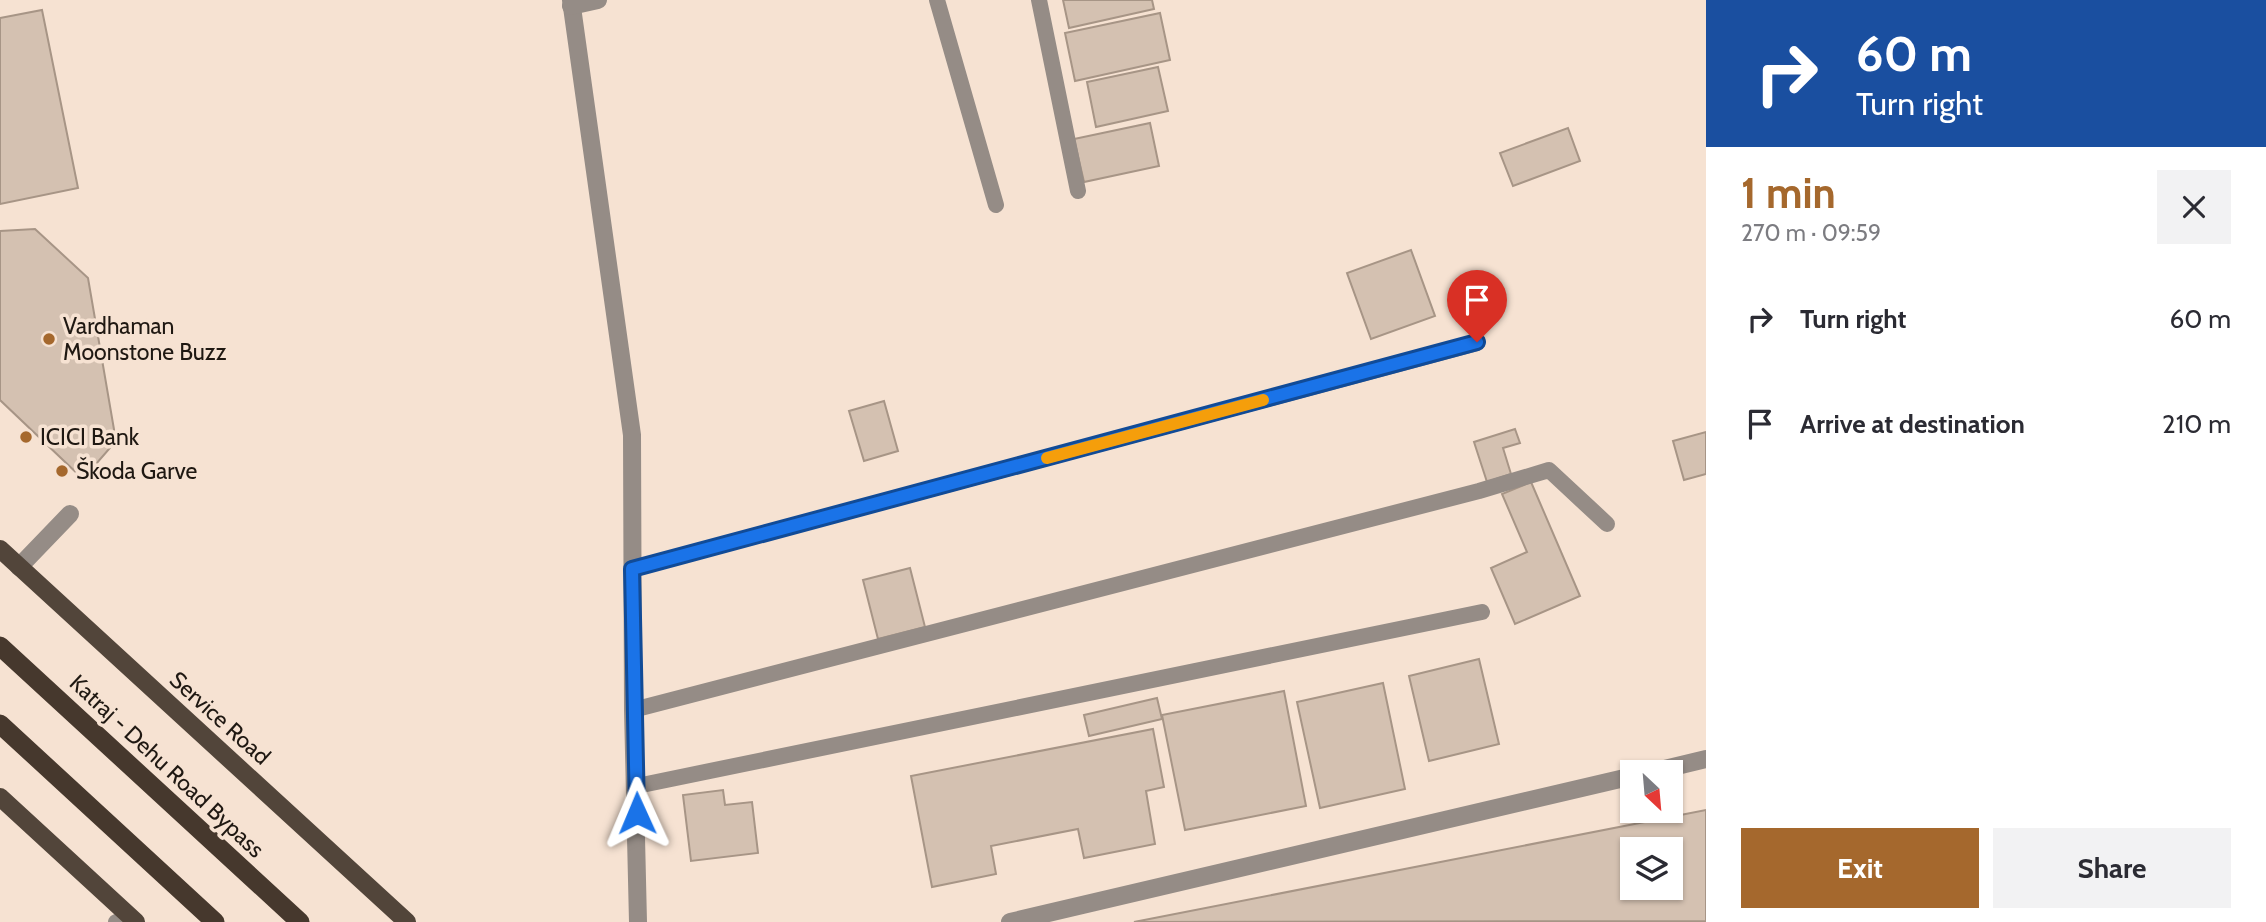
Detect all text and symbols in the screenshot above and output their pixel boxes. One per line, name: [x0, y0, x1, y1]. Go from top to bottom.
text: 60 m: [1856, 24, 1972, 83]
icon: right: [1741, 28, 1832, 119]
text: Turn right: [1856, 84, 1983, 123]
text: 1 min: [1741, 167, 1836, 219]
button: close: [2157, 170, 2231, 244]
text: 270 m · 09:59: [1741, 219, 1881, 247]
pin: [1447, 270, 1507, 342]
icon: arrive: [1458, 281, 1496, 319]
icon: right: [1741, 300, 1779, 338]
text: Turn right: [1800, 303, 1906, 335]
text: 60 m: [2169, 303, 2231, 335]
place label: Vardhaman Moonstone Buzz: [63, 312, 227, 366]
marker: Vardhaman Moonstone Buzz: [41, 331, 57, 347]
icon: arrive: [1741, 405, 1779, 443]
text: Arrive at destination: [1800, 408, 2025, 440]
text: 210 m: [2162, 408, 2231, 440]
place label: ICICI Bank: [40, 423, 140, 451]
marker: ICICI Bank: [18, 429, 34, 445]
place label: Škoda Garve: [76, 456, 198, 485]
marker: Škoda Garve: [54, 463, 70, 479]
street label: Service Road: [164, 666, 276, 770]
street label: Katraj - Dehu Road Bypass: [64, 669, 270, 863]
north arrow: [1620, 760, 1684, 822]
map controls: [1620, 760, 1683, 900]
position arrow: [600, 776, 674, 850]
button: Exit: [1741, 828, 1979, 908]
button: Share: [1993, 828, 2231, 908]
button: layers: [1620, 837, 1683, 900]

